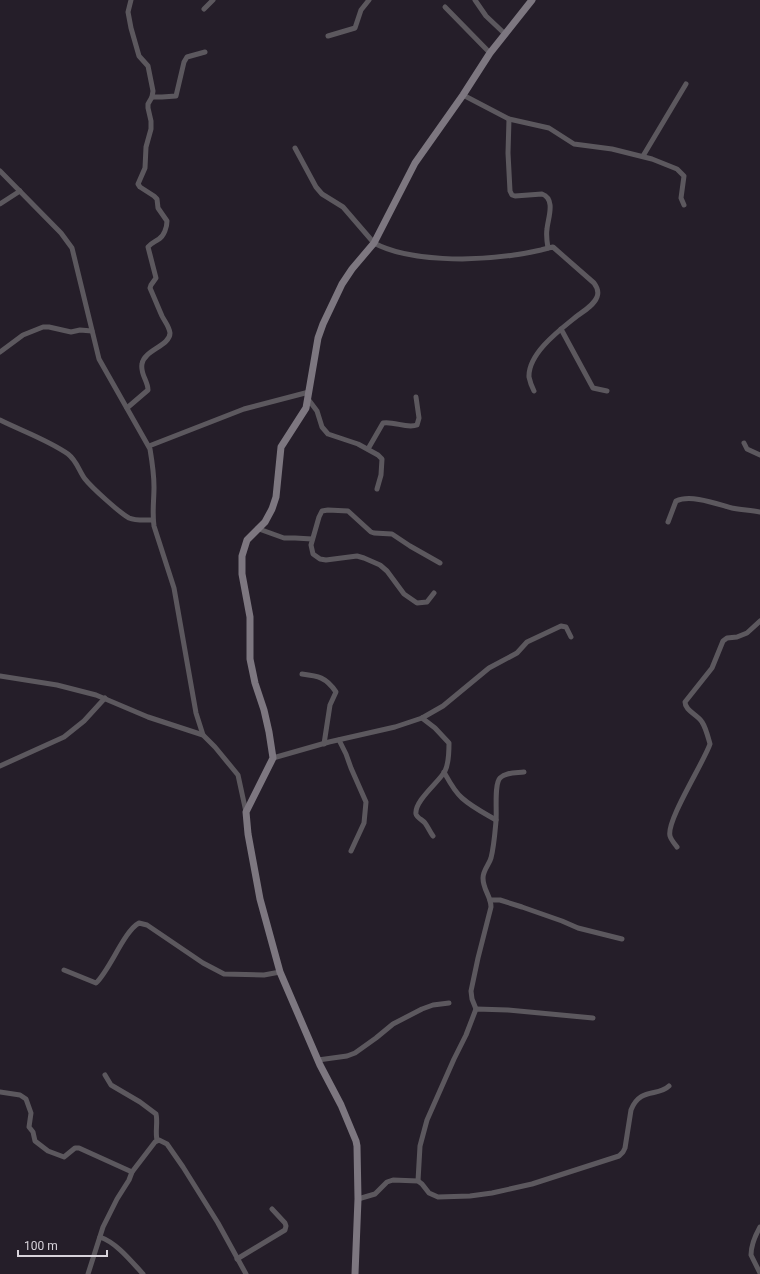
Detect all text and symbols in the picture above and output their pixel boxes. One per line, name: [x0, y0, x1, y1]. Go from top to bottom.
scale bar: [18, 1232, 107, 1258]
text: 100 m: [24, 1239, 58, 1253]

